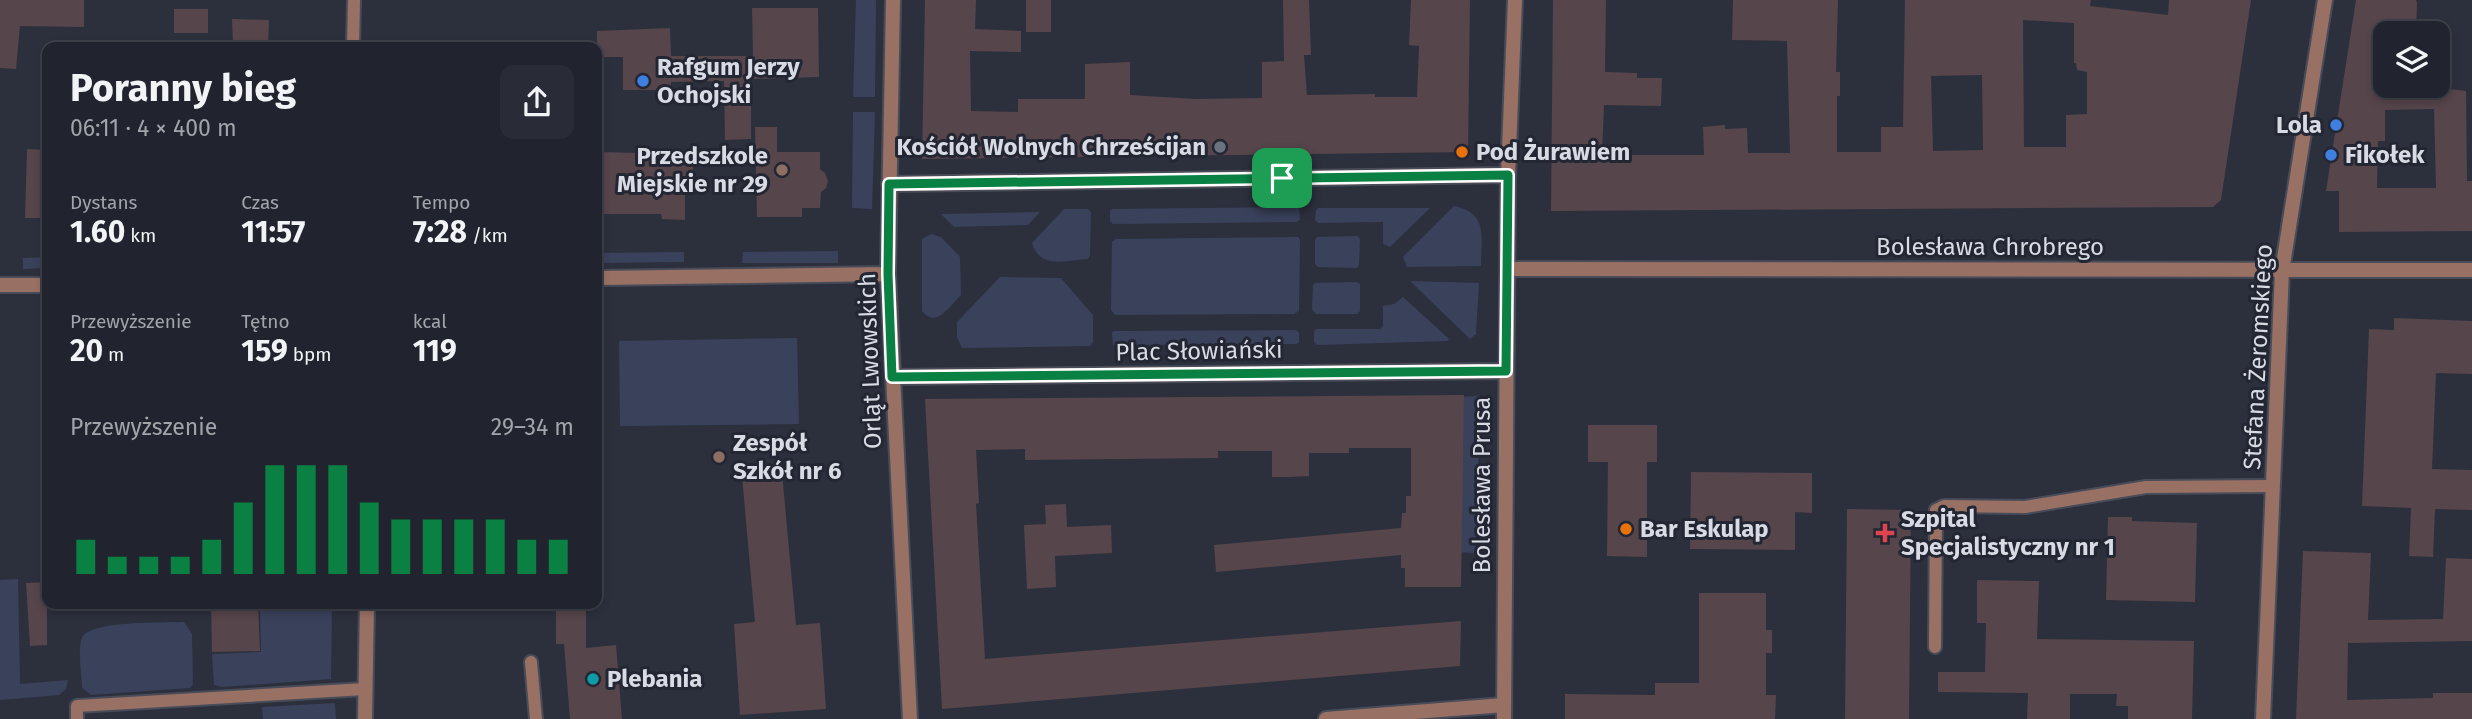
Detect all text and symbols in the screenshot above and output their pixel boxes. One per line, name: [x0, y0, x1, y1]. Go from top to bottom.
map controls: [2373, 21, 2450, 98]
button: layers: [2373, 21, 2450, 98]
place label: Rafgum Jerzy Ochojski: [657, 53, 800, 109]
text: Poranny bieg: [70, 65, 296, 111]
button: share: [500, 65, 574, 139]
marker: Rafgum Jerzy Ochojski: [635, 73, 651, 89]
place label: Lola: [2276, 111, 2322, 139]
text: 06:11 · 4 × 400 m: [70, 114, 237, 142]
marker: Lola: [2328, 117, 2344, 133]
place label: Kościół Wolnych Chrześcijan: [896, 133, 1206, 161]
place label: Pod Żurawiem: [1476, 137, 1630, 166]
marker: Kościół Wolnych Chrześcijan: [1212, 139, 1228, 155]
place label: Fikołek: [2345, 141, 2425, 169]
place label: Przedszkole Miejskie nr 29: [617, 142, 768, 198]
marker: Pod Żurawiem: [1454, 144, 1470, 160]
marker: Fikołek: [2323, 147, 2339, 163]
pin: [1252, 148, 1312, 208]
icon: arrive: [1263, 159, 1301, 197]
marker: Przedszkole Miejskie nr 29: [774, 162, 790, 178]
text: Dystans: [70, 191, 137, 214]
text: Czas: [241, 191, 279, 214]
text: Tempo: [413, 191, 470, 214]
text: 1.60: [70, 214, 125, 250]
text: 11:57: [241, 214, 305, 250]
text: 7:28: [413, 214, 467, 250]
text: km: [125, 224, 156, 247]
text: /km: [467, 224, 508, 247]
street label: Bolesława Chrobrego: [1876, 233, 2104, 261]
street label: Stefana Żeromskiego: [2238, 243, 2278, 471]
street label: Orląt Lwowskich: [853, 273, 887, 449]
text: Przewyższenie: [70, 310, 192, 333]
text: Tętno: [241, 310, 290, 333]
text: kcal: [413, 310, 447, 333]
text: 20: [70, 333, 103, 369]
text: 159: [241, 333, 288, 369]
text: 119: [413, 333, 457, 369]
street label: Plac Słowiański: [1115, 336, 1283, 366]
text: m: [103, 343, 124, 366]
text: bpm: [288, 343, 332, 366]
street label: Bolesława Prusa: [1468, 397, 1496, 573]
text: Przewyższenie: [70, 413, 217, 441]
text: 29–34 m: [491, 413, 574, 441]
place label: Zespół Szkół nr 6: [733, 429, 841, 485]
marker: Zespół Szkół nr 6: [711, 449, 727, 465]
place label: Szpital Specjalistyczny nr 1: [1901, 505, 2115, 561]
place label: Bar Eskulap: [1640, 515, 1769, 543]
marker: Bar Eskulap: [1618, 521, 1634, 537]
marker: Szpital Specjalistyczny nr 1: [1875, 523, 1895, 543]
place label: Plebania: [607, 665, 702, 693]
marker: Plebania: [585, 671, 601, 687]

